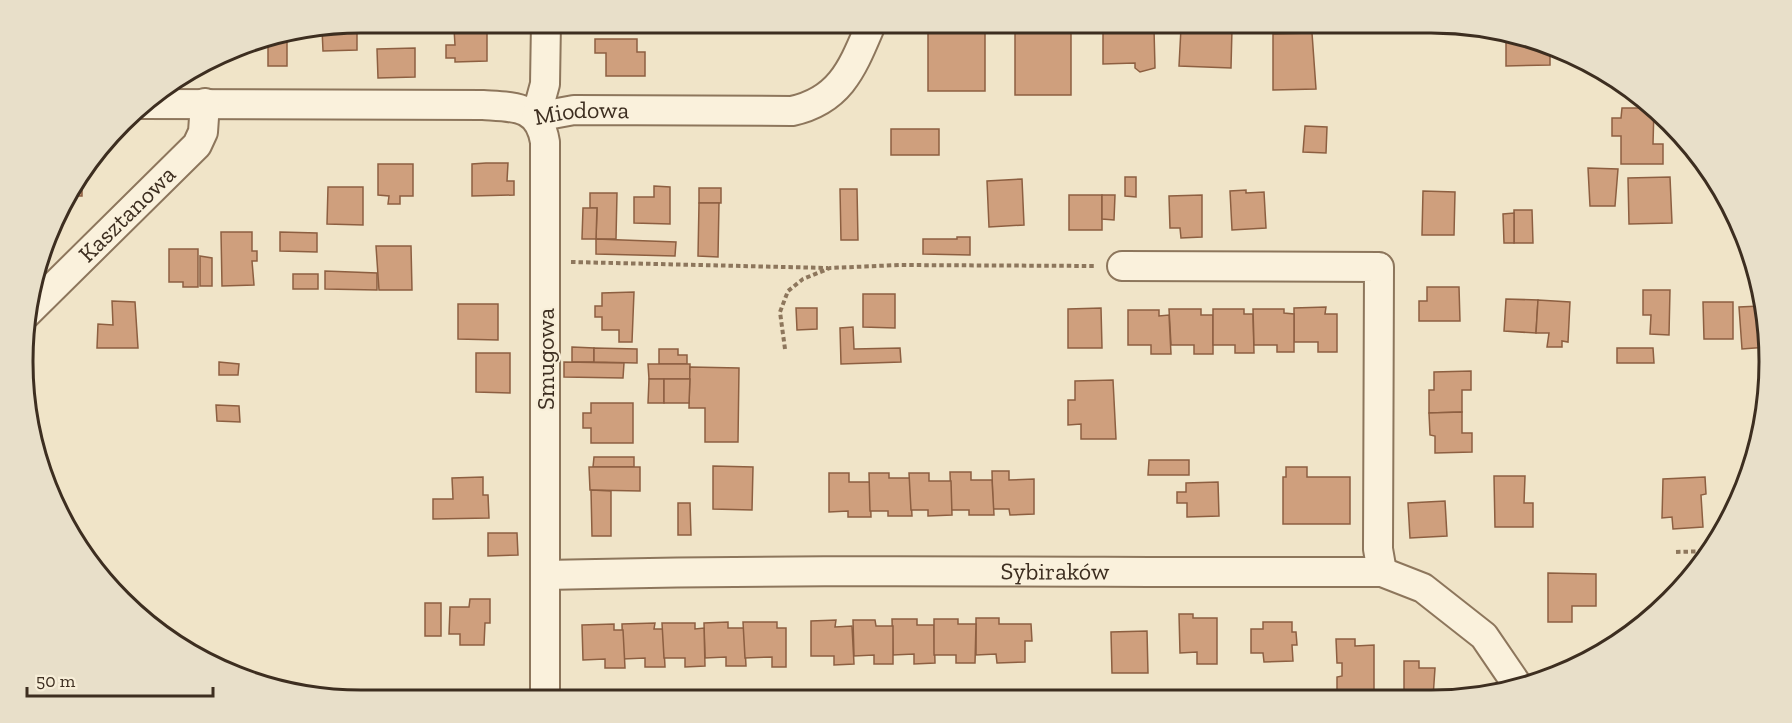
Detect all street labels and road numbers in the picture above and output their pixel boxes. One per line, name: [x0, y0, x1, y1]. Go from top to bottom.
street label: Miodowa: [532, 95, 630, 131]
street label: Kasztanowa: [72, 159, 182, 268]
street label: Smugowa: [531, 308, 560, 410]
street label: Sybiraków: [1001, 556, 1110, 586]

